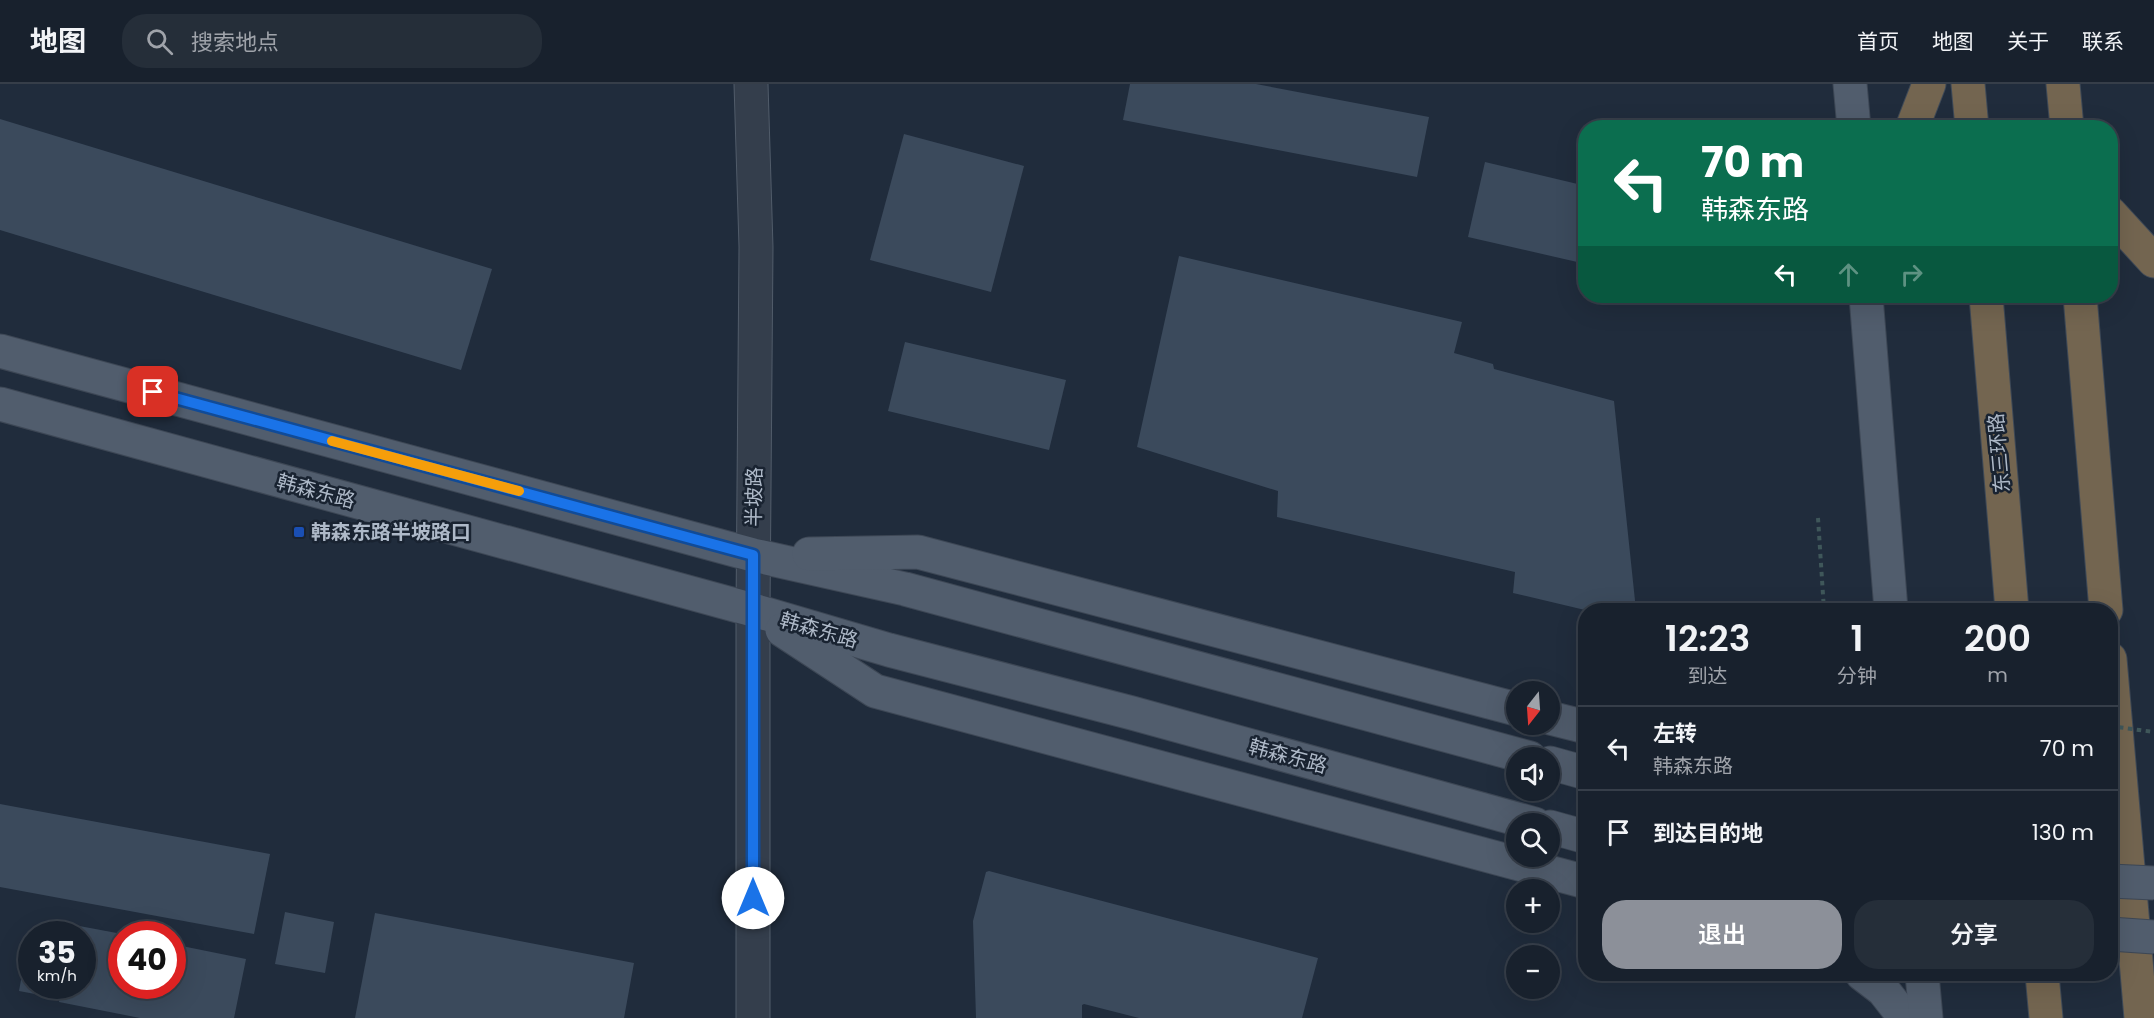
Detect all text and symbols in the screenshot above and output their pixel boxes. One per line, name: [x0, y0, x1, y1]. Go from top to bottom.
search box: [122, 14, 542, 68]
text: 地图: [30, 22, 86, 61]
icon: search: [143, 25, 176, 58]
text: 搜索地点: [191, 27, 279, 58]
text: 首页: [1857, 27, 1899, 56]
text: 地图: [1932, 27, 1974, 56]
text: 关于: [2007, 27, 2049, 56]
text: 联系: [2082, 27, 2124, 56]
text: 70 m: [1701, 133, 1804, 192]
icon: left: [1602, 144, 1680, 222]
text: 韩森东路: [1701, 191, 1809, 228]
icon: left: [1769, 258, 1802, 291]
icon: ahead: [1832, 258, 1865, 291]
icon: right: [1895, 258, 1928, 291]
pin: [127, 366, 178, 417]
icon: arrive: [136, 375, 169, 408]
street label: 东三环路: [1982, 412, 2016, 494]
street label: 韩森东路: [274, 467, 358, 515]
street label: 半坡路: [739, 467, 769, 527]
place label: 韩森东路半坡路口: [311, 518, 471, 546]
marker: 韩森东路半坡路口: [292, 525, 306, 539]
street label: 韩森东路: [777, 606, 861, 654]
text: 12:23: [1665, 613, 1750, 664]
text: 1: [1851, 613, 1864, 664]
text: 200: [1964, 613, 2031, 664]
text: m: [1987, 661, 2008, 689]
text: 到达: [1688, 662, 1728, 690]
text: 分钟: [1837, 662, 1877, 690]
north arrow: [1506, 681, 1560, 735]
map controls: [1506, 681, 1560, 999]
text: 左转: [1653, 718, 1697, 749]
street label: 韩森东路: [1246, 732, 1330, 780]
icon: left: [1602, 732, 1635, 765]
text: 70 m: [2040, 733, 2094, 764]
button: sound: [1506, 747, 1560, 801]
text: 韩森东路: [1653, 752, 1733, 780]
button: search: [1506, 813, 1560, 867]
icon: arrive: [1602, 816, 1635, 849]
text: 130 m: [2032, 817, 2094, 848]
text: 到达目的地: [1653, 818, 1763, 849]
position arrow: [721, 866, 785, 930]
button: +: [1506, 879, 1560, 933]
button: 退出: [1602, 900, 1842, 969]
button: 分享: [1854, 900, 2094, 969]
speed limit sign: 40: [108, 921, 186, 999]
text: 35: [38, 931, 76, 974]
button: −: [1506, 945, 1560, 999]
text: km/h: [37, 965, 77, 986]

